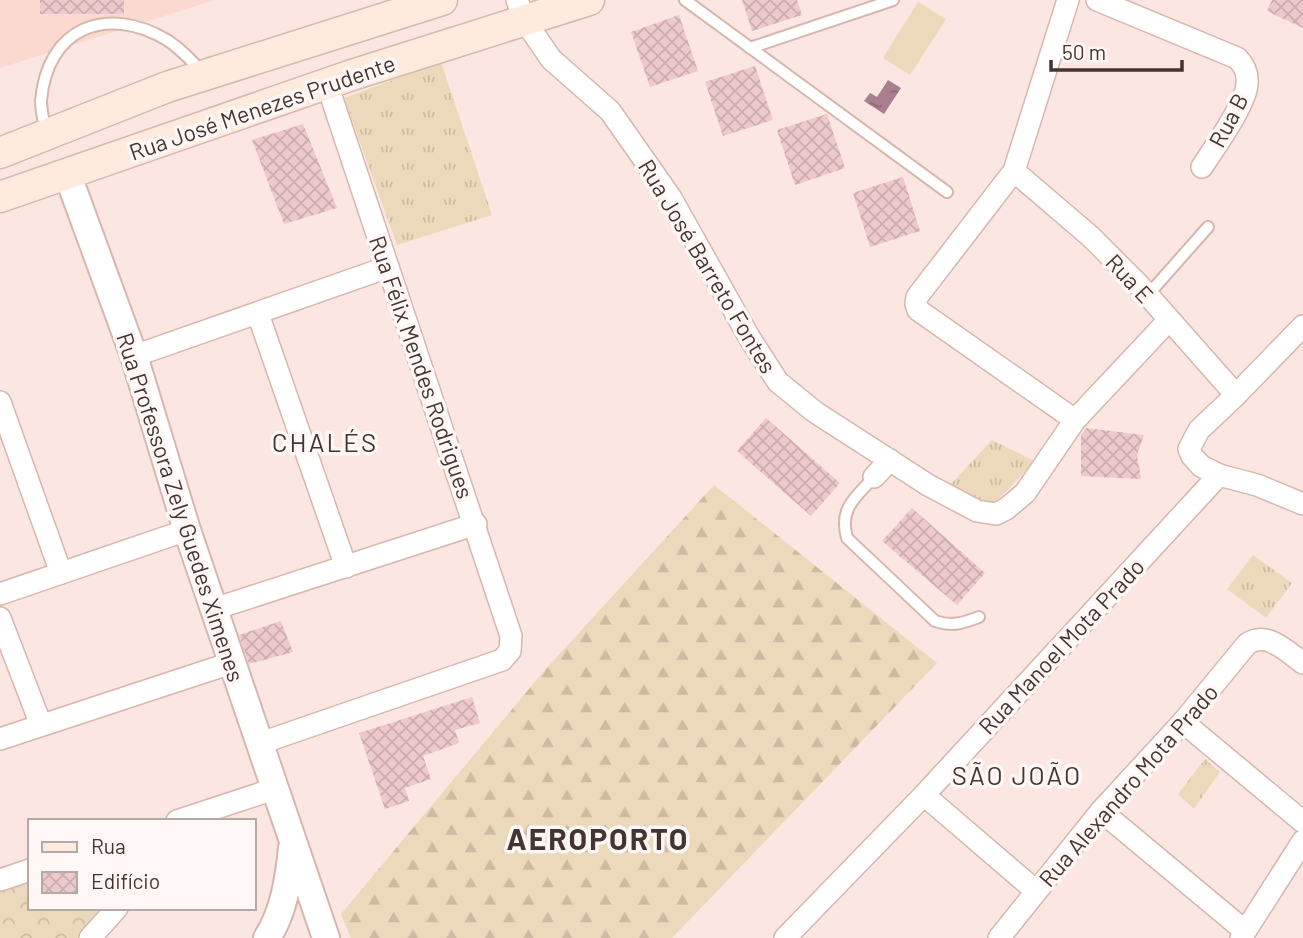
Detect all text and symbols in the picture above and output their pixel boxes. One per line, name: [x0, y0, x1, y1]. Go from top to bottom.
scale bar: [1051, 28, 1182, 72]
text: 50 m: [1062, 39, 1106, 64]
street label: Rua José Menezes Prudente: [125, 48, 399, 166]
street label: Rua B: [1202, 88, 1254, 152]
street label: Rua José Barreto Fontes: [633, 154, 783, 378]
street label: Rua Félix Mendes Rodrigues: [364, 232, 480, 502]
street label: Rua E: [1100, 248, 1160, 308]
street label: Rua Professora Zely Guedes Ximenes: [111, 329, 251, 685]
district label: CHALÉS: [272, 426, 378, 457]
street label: Rua Manoel Mota Prado: [972, 552, 1150, 740]
street label: Rua Alexandro Mota Prado: [1032, 678, 1224, 892]
district label: SÃO JOÃO: [952, 759, 1082, 790]
legend: [28, 819, 256, 910]
district label: AEROPORTO: [507, 820, 689, 856]
text: Rua: [91, 833, 126, 858]
text: Edifício: [91, 868, 160, 893]

